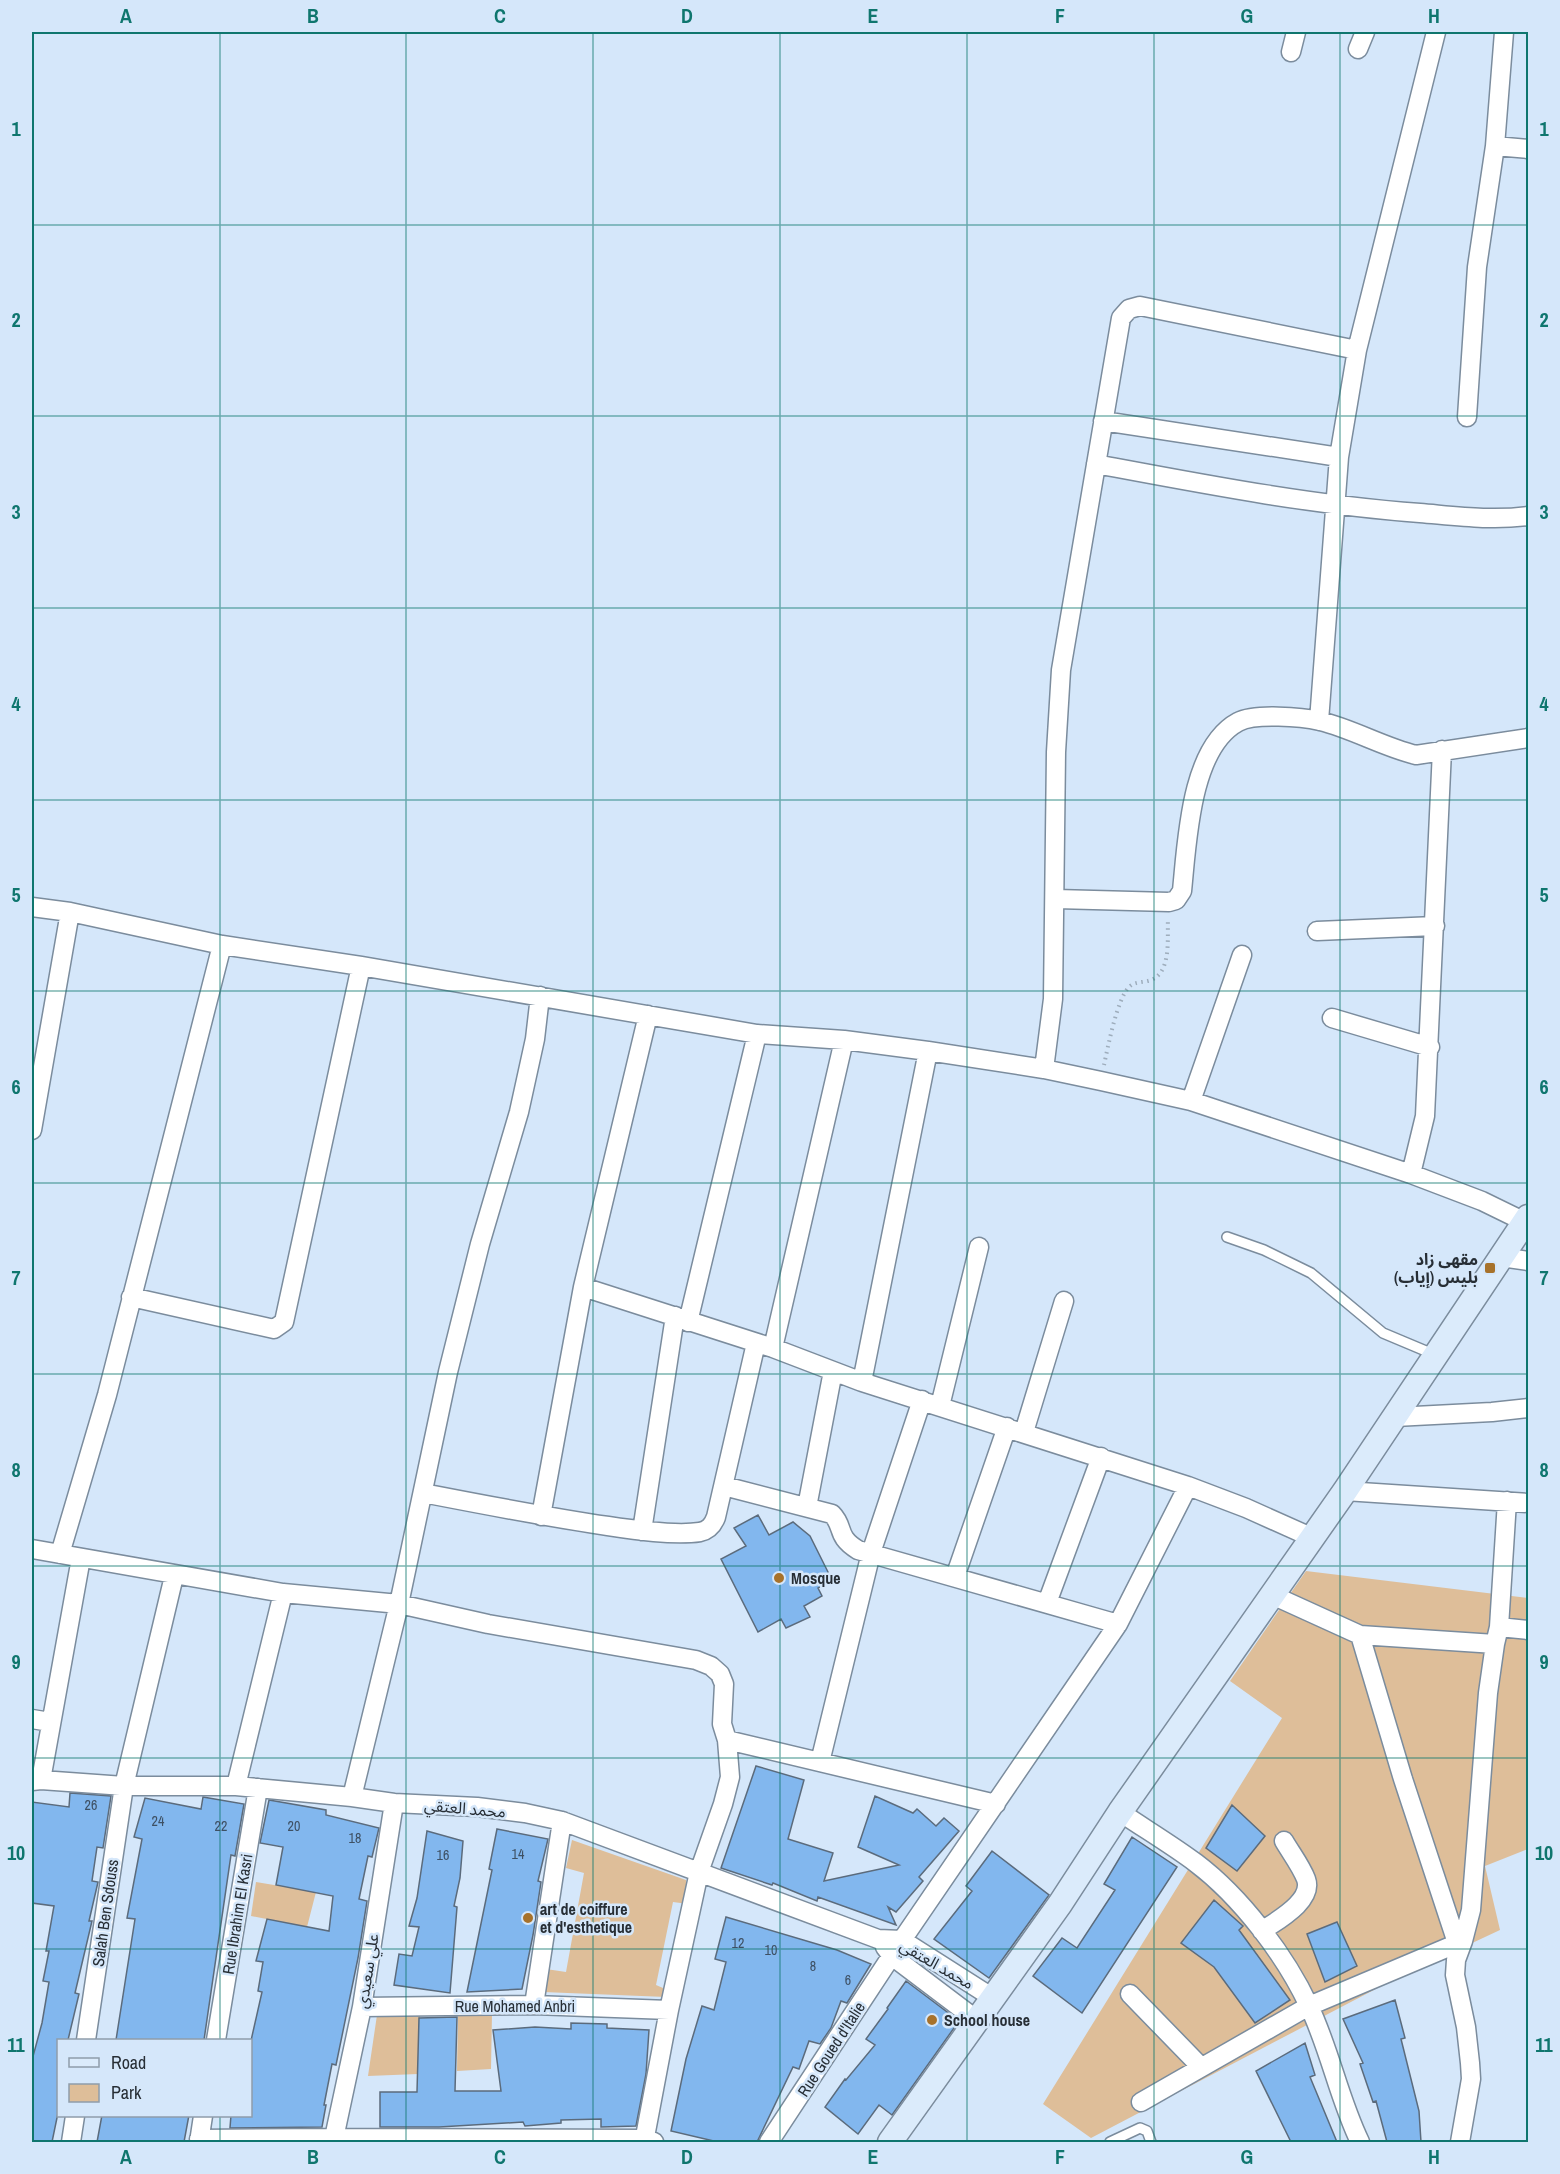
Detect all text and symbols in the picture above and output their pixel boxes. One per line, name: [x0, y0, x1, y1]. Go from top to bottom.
text: A: [120, 2, 132, 29]
text: B: [307, 2, 319, 29]
text: C: [494, 2, 506, 29]
text: D: [681, 2, 693, 29]
text: E: [868, 2, 879, 29]
text: F: [1055, 2, 1065, 29]
text: G: [1241, 2, 1253, 29]
text: H: [1428, 2, 1440, 29]
text: 1: [11, 115, 21, 142]
text: 1: [1539, 115, 1549, 142]
text: 2: [11, 306, 21, 333]
text: 2: [1539, 306, 1549, 333]
text: 3: [11, 498, 21, 525]
text: 3: [1539, 498, 1549, 525]
text: 4: [11, 690, 21, 717]
text: 4: [1539, 690, 1549, 717]
text: 5: [11, 881, 21, 908]
text: 5: [1539, 881, 1549, 908]
text: 6: [11, 1073, 21, 1100]
text: 6: [1539, 1073, 1549, 1100]
place label: مقهى زاد بليس (إياب): [1394, 1248, 1478, 1289]
marker: مقهى زاد بليس (إياب): [1483, 1261, 1497, 1275]
text: 7: [11, 1264, 21, 1291]
text: 7: [1539, 1264, 1549, 1291]
text: 8: [11, 1456, 21, 1483]
text: 8: [1539, 1456, 1549, 1483]
place label: Mosque: [791, 1567, 841, 1589]
marker: Mosque: [772, 1571, 786, 1585]
text: 9: [11, 1648, 21, 1675]
text: 9: [1539, 1648, 1549, 1675]
street label: محمد العتقي: [423, 1793, 507, 1824]
house number: 26: [85, 1796, 97, 1814]
house number: 24: [152, 1812, 165, 1830]
house number: 22: [215, 1817, 227, 1835]
house number: 20: [288, 1817, 300, 1835]
house number: 18: [349, 1829, 361, 1847]
text: 10: [7, 1839, 25, 1866]
text: 10: [1535, 1839, 1553, 1866]
house number: 14: [512, 1845, 525, 1863]
house number: 16: [437, 1846, 449, 1864]
street label: Rue Ibrahim El Kasri: [217, 1852, 257, 1976]
street label: Salah Ben Sdouss: [87, 1858, 123, 1968]
place label: art de coiffure et d'esthetique: [540, 1898, 632, 1938]
marker: art de coiffure et d'esthetique: [521, 1911, 535, 1925]
street label: علي سعيدي: [350, 1932, 385, 2010]
house number: 12: [732, 1934, 744, 1952]
street label: محمد العتقي: [895, 1934, 978, 1996]
house number: 10: [765, 1941, 777, 1959]
house number: 8: [810, 1957, 816, 1975]
house number: 6: [845, 1971, 851, 1989]
street label: Rue Mohamed Anbri: [455, 1995, 575, 2017]
street label: Rue Goued d'Italie: [792, 1997, 870, 2101]
place label: School house: [944, 2009, 1030, 2031]
marker: School house: [925, 2013, 939, 2027]
text: 11: [7, 2031, 26, 2058]
text: 11: [1535, 2031, 1554, 2058]
legend: [57, 2039, 252, 2117]
text: Road: [111, 2050, 146, 2075]
text: Park: [111, 2080, 142, 2105]
text: A: [120, 2143, 132, 2170]
text: B: [307, 2143, 319, 2170]
text: C: [494, 2143, 506, 2170]
text: D: [681, 2143, 693, 2170]
text: E: [868, 2143, 879, 2170]
text: F: [1055, 2143, 1065, 2170]
text: G: [1241, 2143, 1253, 2170]
text: H: [1428, 2143, 1440, 2170]

